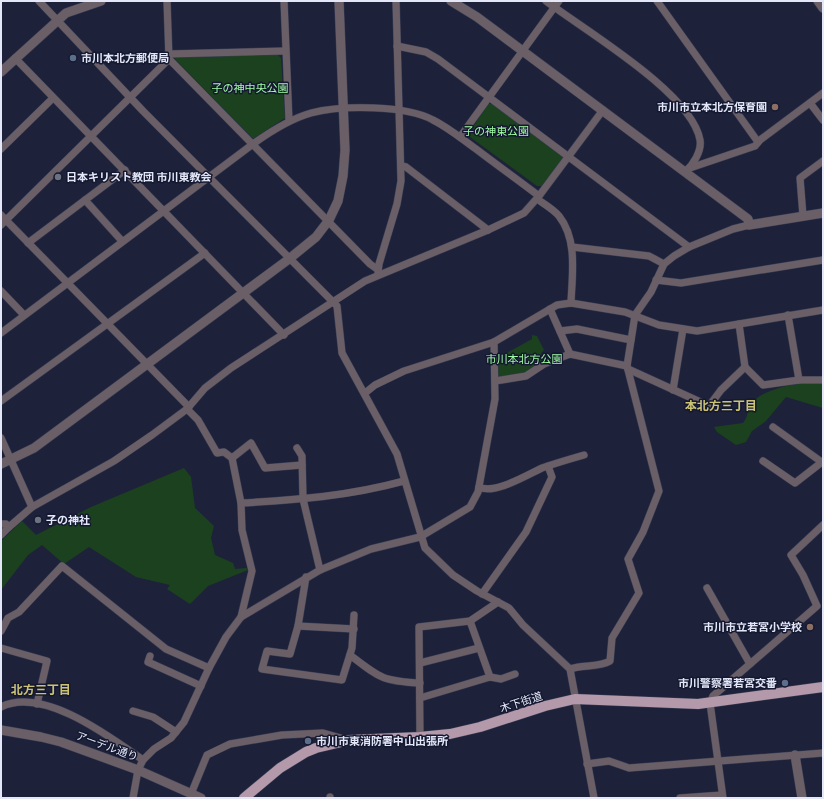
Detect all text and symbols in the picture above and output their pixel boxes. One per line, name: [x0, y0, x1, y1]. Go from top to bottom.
place label: 市川本北方郵便局: [81, 52, 169, 64]
marker: 市川本北方郵便局: [68, 53, 78, 63]
park label: 子の神中央公園: [212, 82, 289, 94]
place label: 市川市立本北方保育園: [657, 101, 767, 113]
marker: 市川市立本北方保育園: [770, 102, 780, 112]
park label: 子の神東公園: [463, 125, 529, 137]
place label: 日本キリスト教団 市川東教会: [66, 171, 212, 183]
marker: 日本キリスト教団 市川東教会: [53, 172, 63, 182]
park label: 市川本北方公園: [486, 353, 563, 365]
district label: 本北方三丁目: [685, 399, 757, 412]
place label: 子の神社: [46, 514, 90, 526]
marker: 子の神社: [33, 515, 43, 525]
place label: 市川市立若宮小学校: [703, 621, 802, 633]
marker: 市川市立若宮小学校: [805, 622, 815, 632]
place label: 市川警察署若宮交番: [678, 677, 777, 689]
marker: 市川警察署若宮交番: [780, 678, 790, 688]
district label: 北方三丁目: [11, 683, 71, 696]
street label: 木下街道: [498, 689, 544, 715]
street label: アーデル通り: [74, 729, 140, 763]
place label: 市川市東消防署中山出張所: [316, 735, 448, 747]
marker: 市川市東消防署中山出張所: [303, 736, 313, 746]

